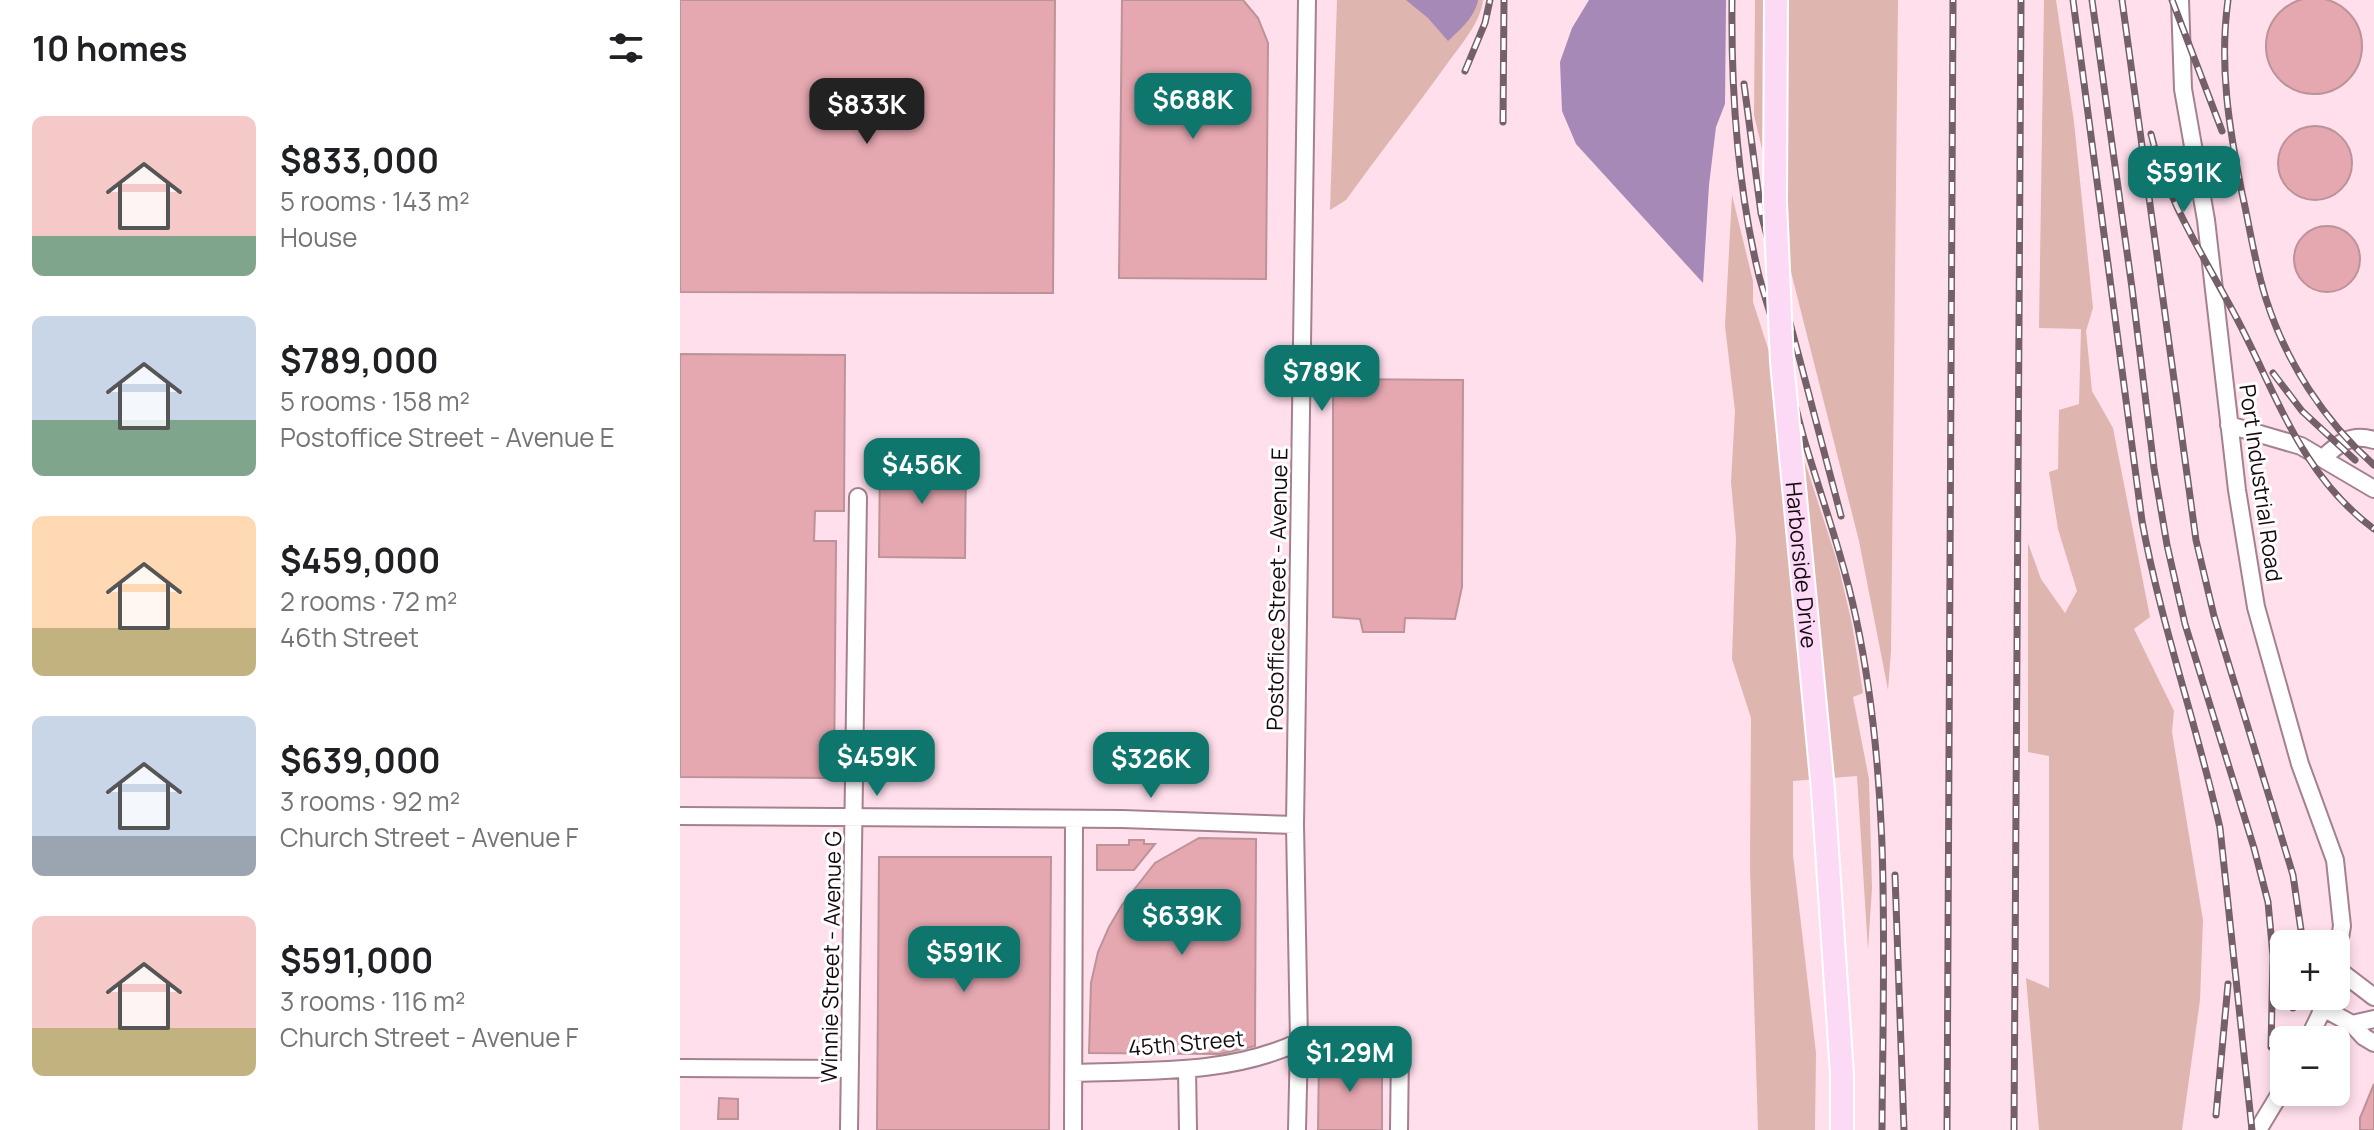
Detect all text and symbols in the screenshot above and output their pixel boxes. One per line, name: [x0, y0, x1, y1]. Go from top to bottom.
text: 10 homes: [32, 25, 188, 71]
icon: filters: [604, 26, 648, 70]
pin: $688K: [1137, 73, 1249, 141]
pin: $833K: [811, 78, 923, 146]
text: $688K: [1152, 81, 1234, 117]
text: $833K: [827, 86, 907, 122]
text: $833,000: [280, 137, 439, 183]
pin: $591K: [2128, 146, 2240, 214]
icon: home: [96, 148, 192, 244]
text: $591K: [2146, 154, 2222, 190]
text: 5 rooms · 143 m²: [280, 183, 470, 219]
text: House: [280, 219, 357, 255]
text: $789,000: [280, 337, 439, 383]
pin: $789K: [1266, 345, 1378, 413]
icon: home: [96, 348, 192, 444]
text: $789K: [1282, 353, 1362, 389]
street label: Port Industrial Road: [2232, 382, 2290, 584]
text: 5 rooms · 158 m²: [280, 383, 470, 419]
text: Postoffice Street - Avenue E: [280, 419, 615, 455]
pin: $456K: [866, 438, 978, 506]
text: $456K: [882, 446, 962, 482]
street label: Postoffice Street - Avenue E: [1260, 447, 1294, 731]
street label: Harborside Drive: [1779, 480, 1824, 650]
text: $459,000: [280, 537, 440, 583]
icon: home: [96, 548, 192, 644]
text: 2 rooms · 72 m²: [280, 583, 457, 619]
text: 46th Street: [280, 619, 419, 655]
pin: $459K: [821, 730, 933, 798]
pin: $326K: [1095, 732, 1207, 800]
text: $639,000: [280, 737, 441, 783]
text: $459K: [837, 738, 917, 774]
text: $326K: [1111, 740, 1191, 776]
icon: home: [96, 748, 192, 844]
text: 3 rooms · 92 m²: [280, 783, 460, 819]
text: Church Street - Avenue F: [280, 819, 579, 855]
street label: Winnie Street - Avenue G: [814, 831, 848, 1083]
pin: $639K: [1126, 889, 1238, 957]
text: $639K: [1142, 897, 1222, 933]
pin: $591K: [908, 926, 1020, 994]
map controls: [2270, 930, 2350, 1106]
button: +: [2270, 930, 2350, 1010]
text: $591K: [926, 934, 1002, 970]
text: $591,000: [280, 937, 433, 983]
icon: home: [96, 948, 192, 1044]
text: 3 rooms · 116 m²: [280, 983, 466, 1019]
text: Church Street - Avenue F: [280, 1019, 579, 1055]
street label: 45th Street: [1127, 1023, 1246, 1063]
pin: $1.29M: [1285, 1026, 1415, 1094]
button: −: [2270, 1026, 2350, 1106]
text: $1.29M: [1306, 1034, 1394, 1070]

